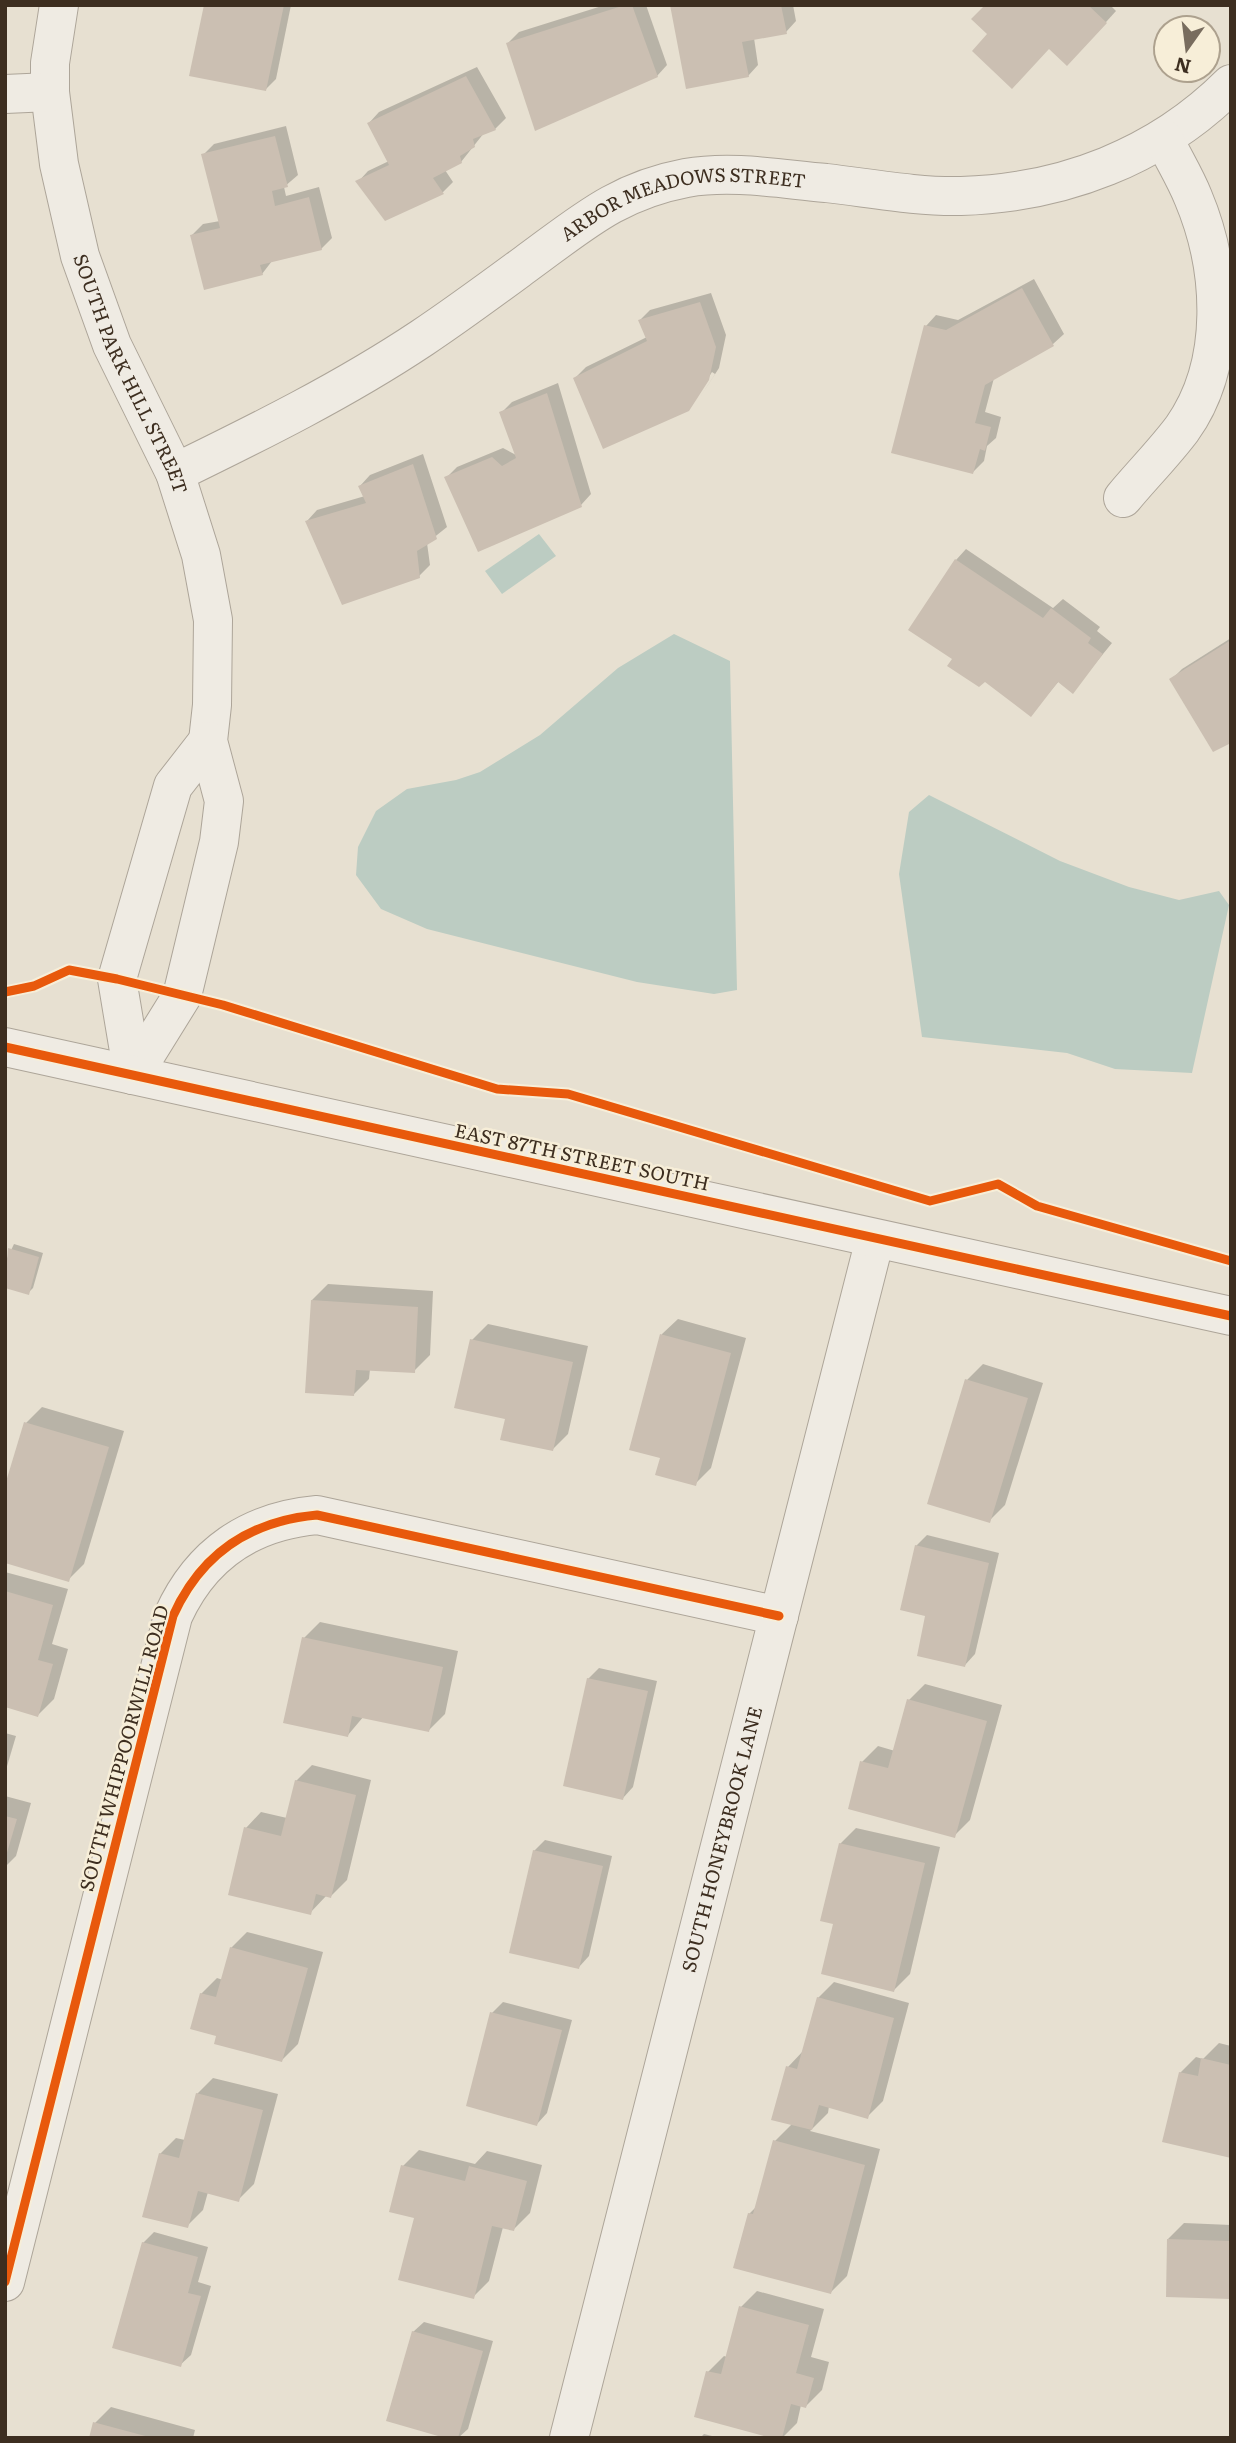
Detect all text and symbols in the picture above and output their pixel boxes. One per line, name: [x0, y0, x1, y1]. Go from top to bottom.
north arrow: [1152, 14, 1222, 84]
text: N: [1171, 51, 1194, 82]
street label: ARBOR MEADOWS STREET: [554, 160, 807, 247]
street label: SOUTH PARK HILL STREET: [67, 250, 196, 497]
street label: EAST 87TH STREET SOUTH: [452, 1115, 712, 1197]
street label: SOUTH WHIPPOORWILL ROAD: [71, 1602, 175, 1894]
street label: SOUTH HONEYBROOK LANE: [673, 1703, 768, 1975]

